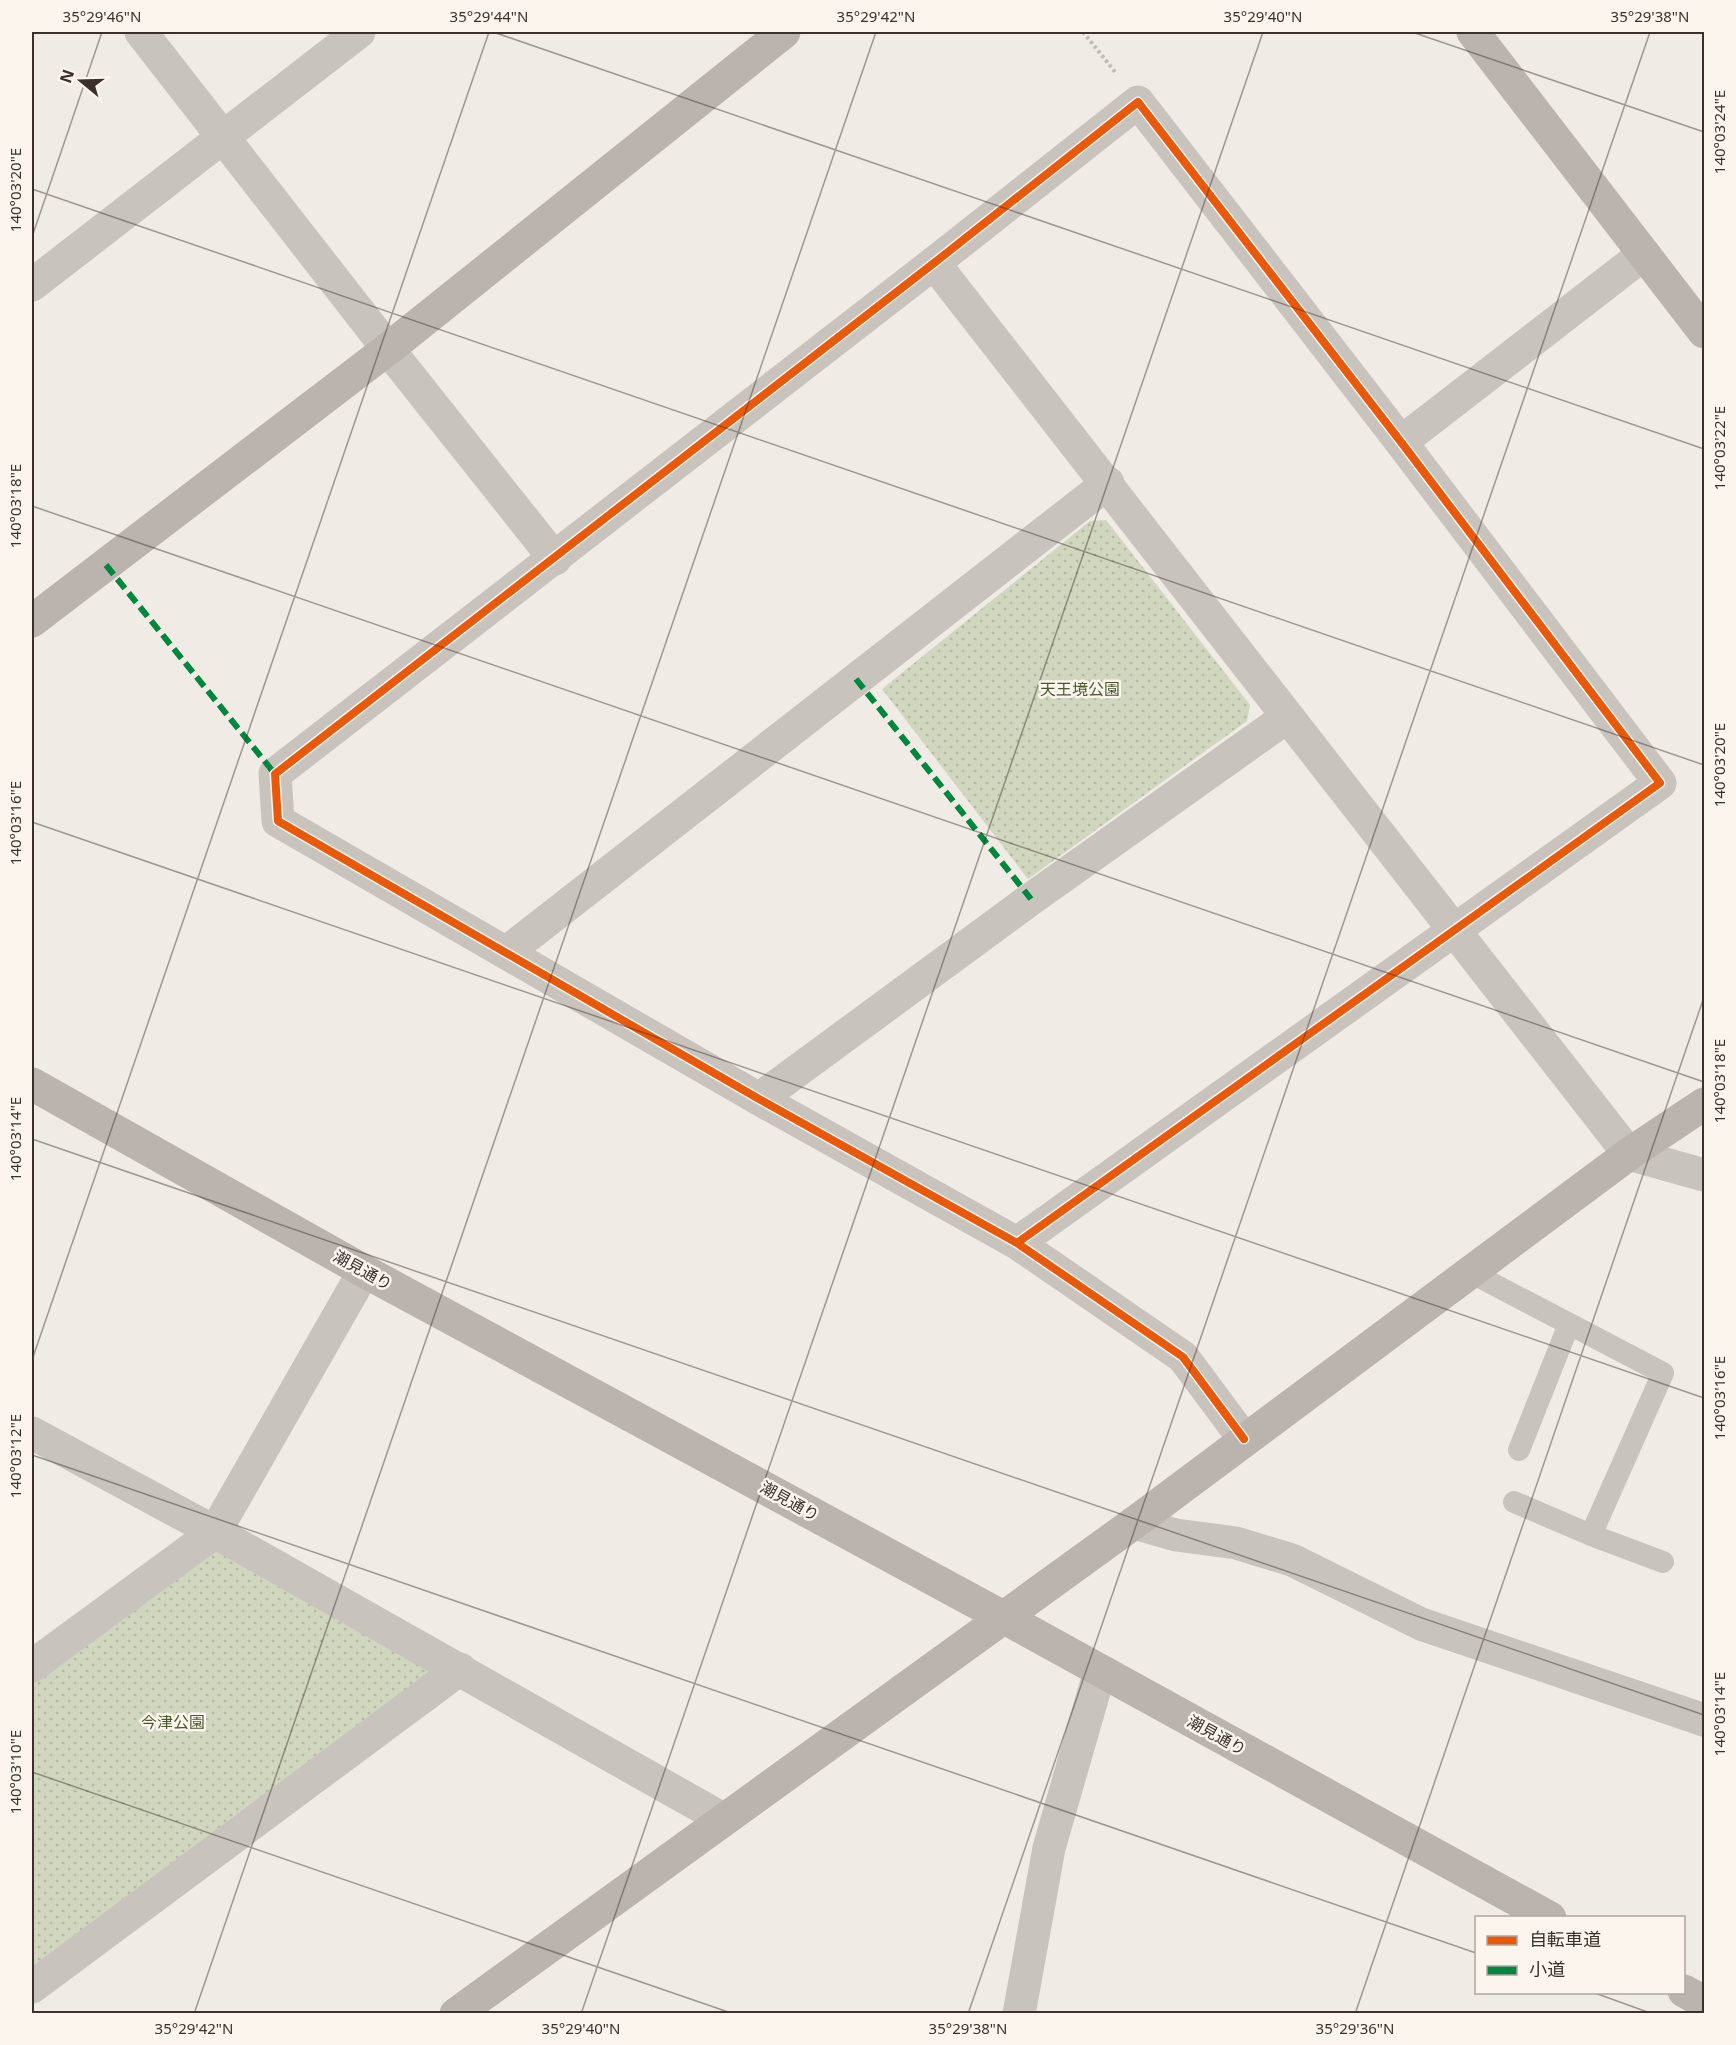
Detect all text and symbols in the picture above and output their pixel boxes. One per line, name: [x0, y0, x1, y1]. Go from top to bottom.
text: 35°29'46"N: [63, 6, 141, 26]
text: 35°29'44"N: [450, 6, 528, 26]
text: 35°29'42"N: [837, 6, 915, 26]
text: 35°29'40"N: [1224, 6, 1302, 26]
text: 35°29'38"N: [1611, 6, 1689, 26]
north arrow: [51, 51, 111, 111]
text: N: [54, 66, 79, 86]
text: 140°03'24"E: [1709, 90, 1729, 174]
text: 140°03'20"E: [5, 148, 25, 232]
text: 140°03'22"E: [1709, 406, 1729, 490]
text: 140°03'18"E: [5, 464, 25, 548]
park label: 天王境公園: [1040, 678, 1120, 700]
text: 140°03'20"E: [1709, 723, 1729, 807]
text: 140°03'16"E: [5, 781, 25, 865]
text: 140°03'18"E: [1709, 1039, 1729, 1123]
text: 140°03'14"E: [5, 1097, 25, 1181]
street label: 潮見通り: [330, 1245, 396, 1295]
text: 140°03'16"E: [1709, 1356, 1729, 1440]
text: 140°03'12"E: [5, 1414, 25, 1498]
street label: 潮見通り: [757, 1476, 823, 1526]
text: 140°03'14"E: [1709, 1672, 1729, 1756]
street label: 潮見通り: [1184, 1710, 1250, 1760]
park label: 今津公園: [141, 1711, 205, 1733]
text: 140°03'10"E: [5, 1730, 25, 1814]
legend: [1475, 1916, 1685, 1994]
text: 自転車道: [1529, 1927, 1601, 1951]
text: 小道: [1529, 1957, 1565, 1981]
text: 35°29'42"N: [155, 2018, 233, 2038]
text: 35°29'40"N: [542, 2018, 620, 2038]
text: 35°29'38"N: [929, 2018, 1007, 2038]
text: 35°29'36"N: [1316, 2018, 1394, 2038]

